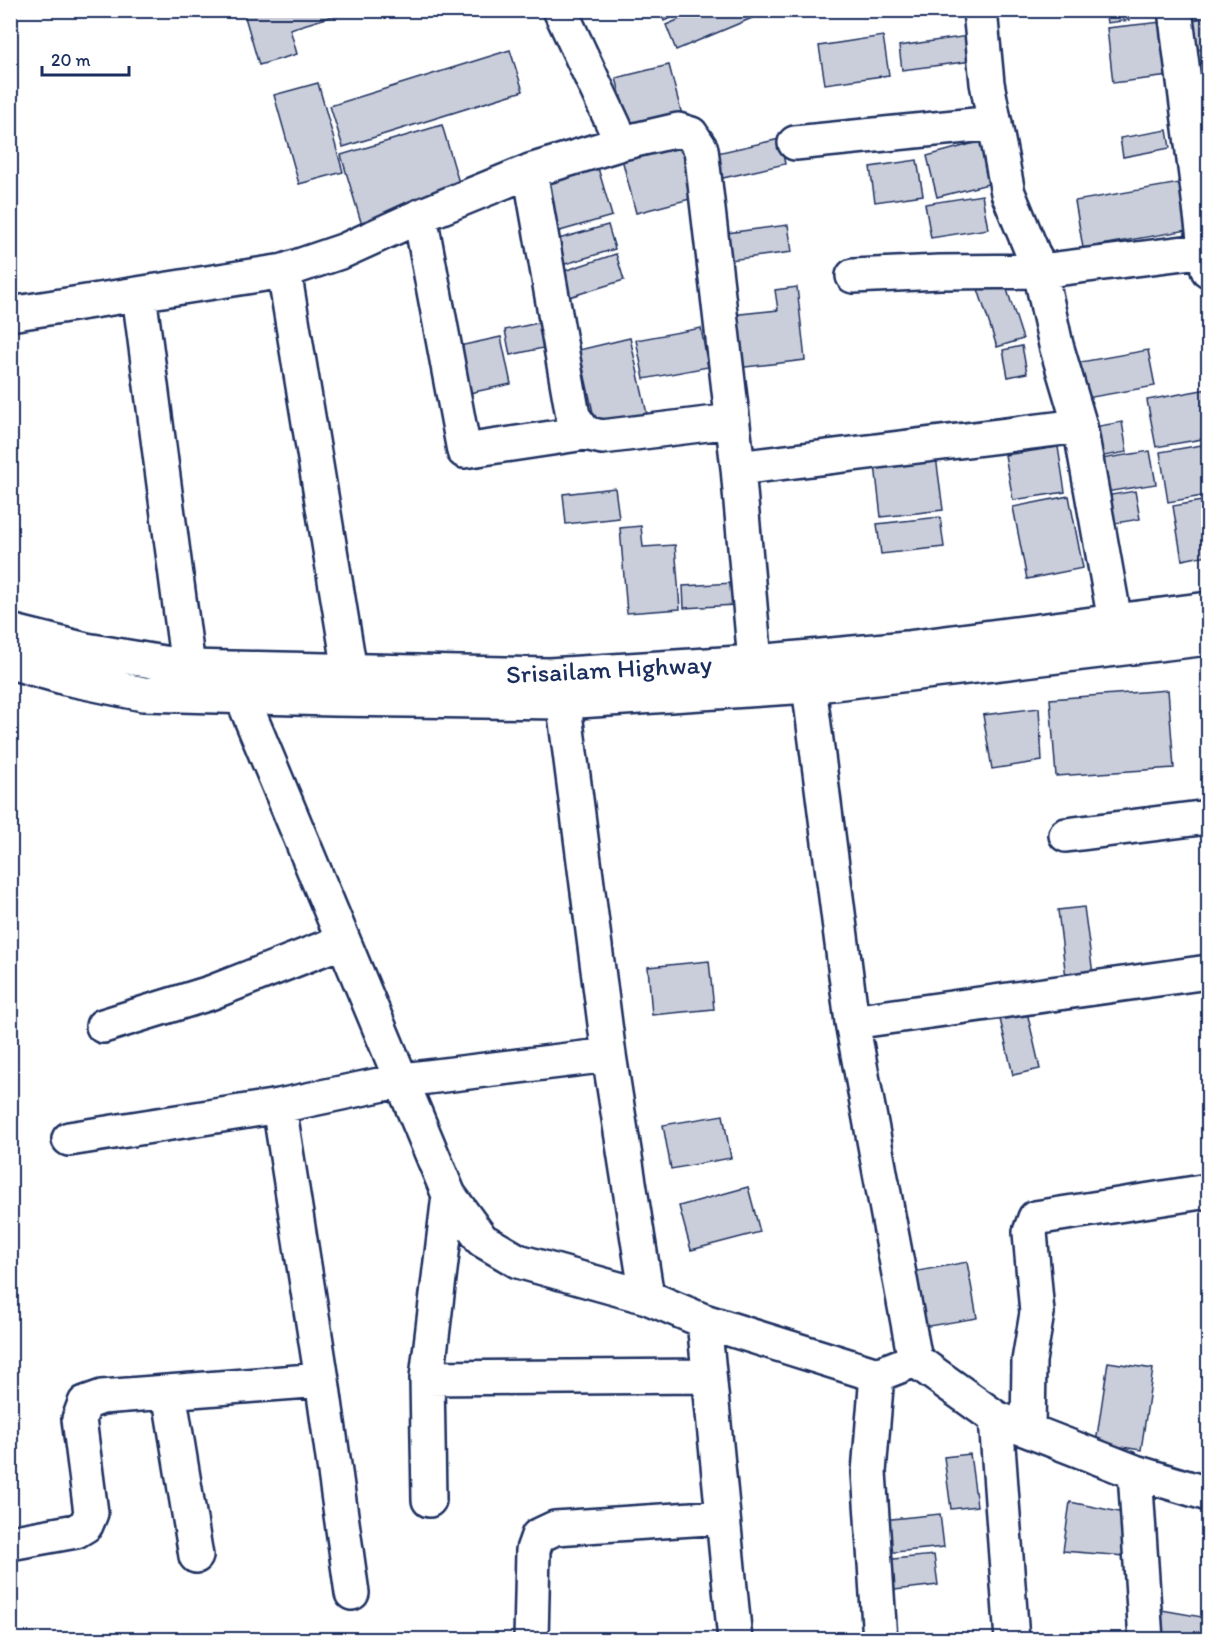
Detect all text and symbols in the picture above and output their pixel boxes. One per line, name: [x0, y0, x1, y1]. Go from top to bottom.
scale bar: [42, 39, 129, 77]
text: 20 m: [51, 49, 91, 71]
street label: Srisailam Highway: [505, 648, 713, 690]

